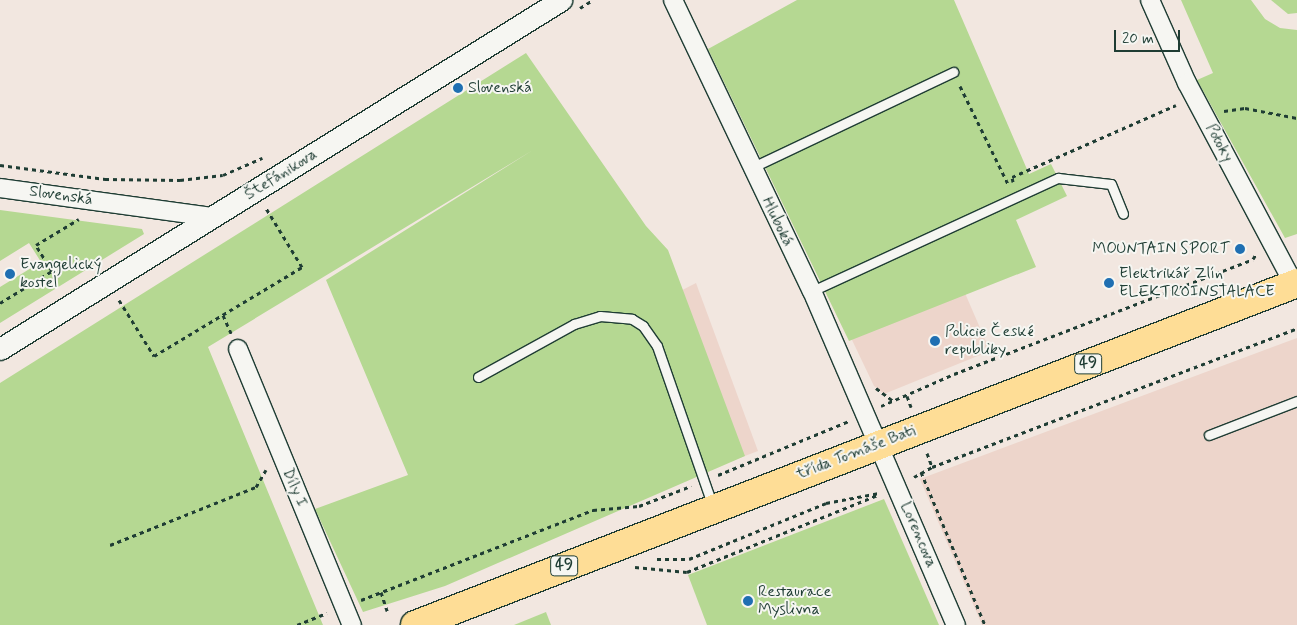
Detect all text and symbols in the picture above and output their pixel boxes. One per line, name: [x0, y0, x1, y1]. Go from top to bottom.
scale bar: [1117, 20, 1183, 52]
text: 20 m: [1122, 29, 1154, 49]
place label: Slovenská: [468, 78, 532, 98]
marker: Slovenská: [452, 82, 464, 94]
street label: Potoky: [1201, 121, 1237, 165]
street label: Štefánikova: [241, 145, 321, 205]
street label: Slovenská: [28, 182, 94, 210]
street label: Hluboká: [757, 194, 797, 250]
place label: MOUNTAIN SPORT: [1093, 239, 1230, 259]
marker: MOUNTAIN SPORT: [1234, 243, 1246, 255]
place label: Evangelický kostel: [20, 255, 101, 293]
place label: Elektrikář Zlín ELEKTROINSTALACE: [1119, 264, 1275, 302]
marker: Evangelický kostel: [4, 268, 16, 280]
marker: Elektrikář Zlín ELEKTROINSTALACE: [1103, 277, 1115, 289]
place label: Policie České republiky: [945, 322, 1034, 360]
marker: Policie České republiky: [929, 335, 941, 347]
road number: 49: [1073, 352, 1103, 376]
street label: třída Tomáše Bati: [794, 422, 918, 484]
street label: Díly I: [277, 466, 311, 510]
street label: Lorencova: [896, 499, 940, 571]
road number: 49: [549, 554, 579, 578]
place label: Restaurace Myslivna: [758, 582, 831, 620]
marker: Restaurace Myslivna: [742, 595, 754, 607]

